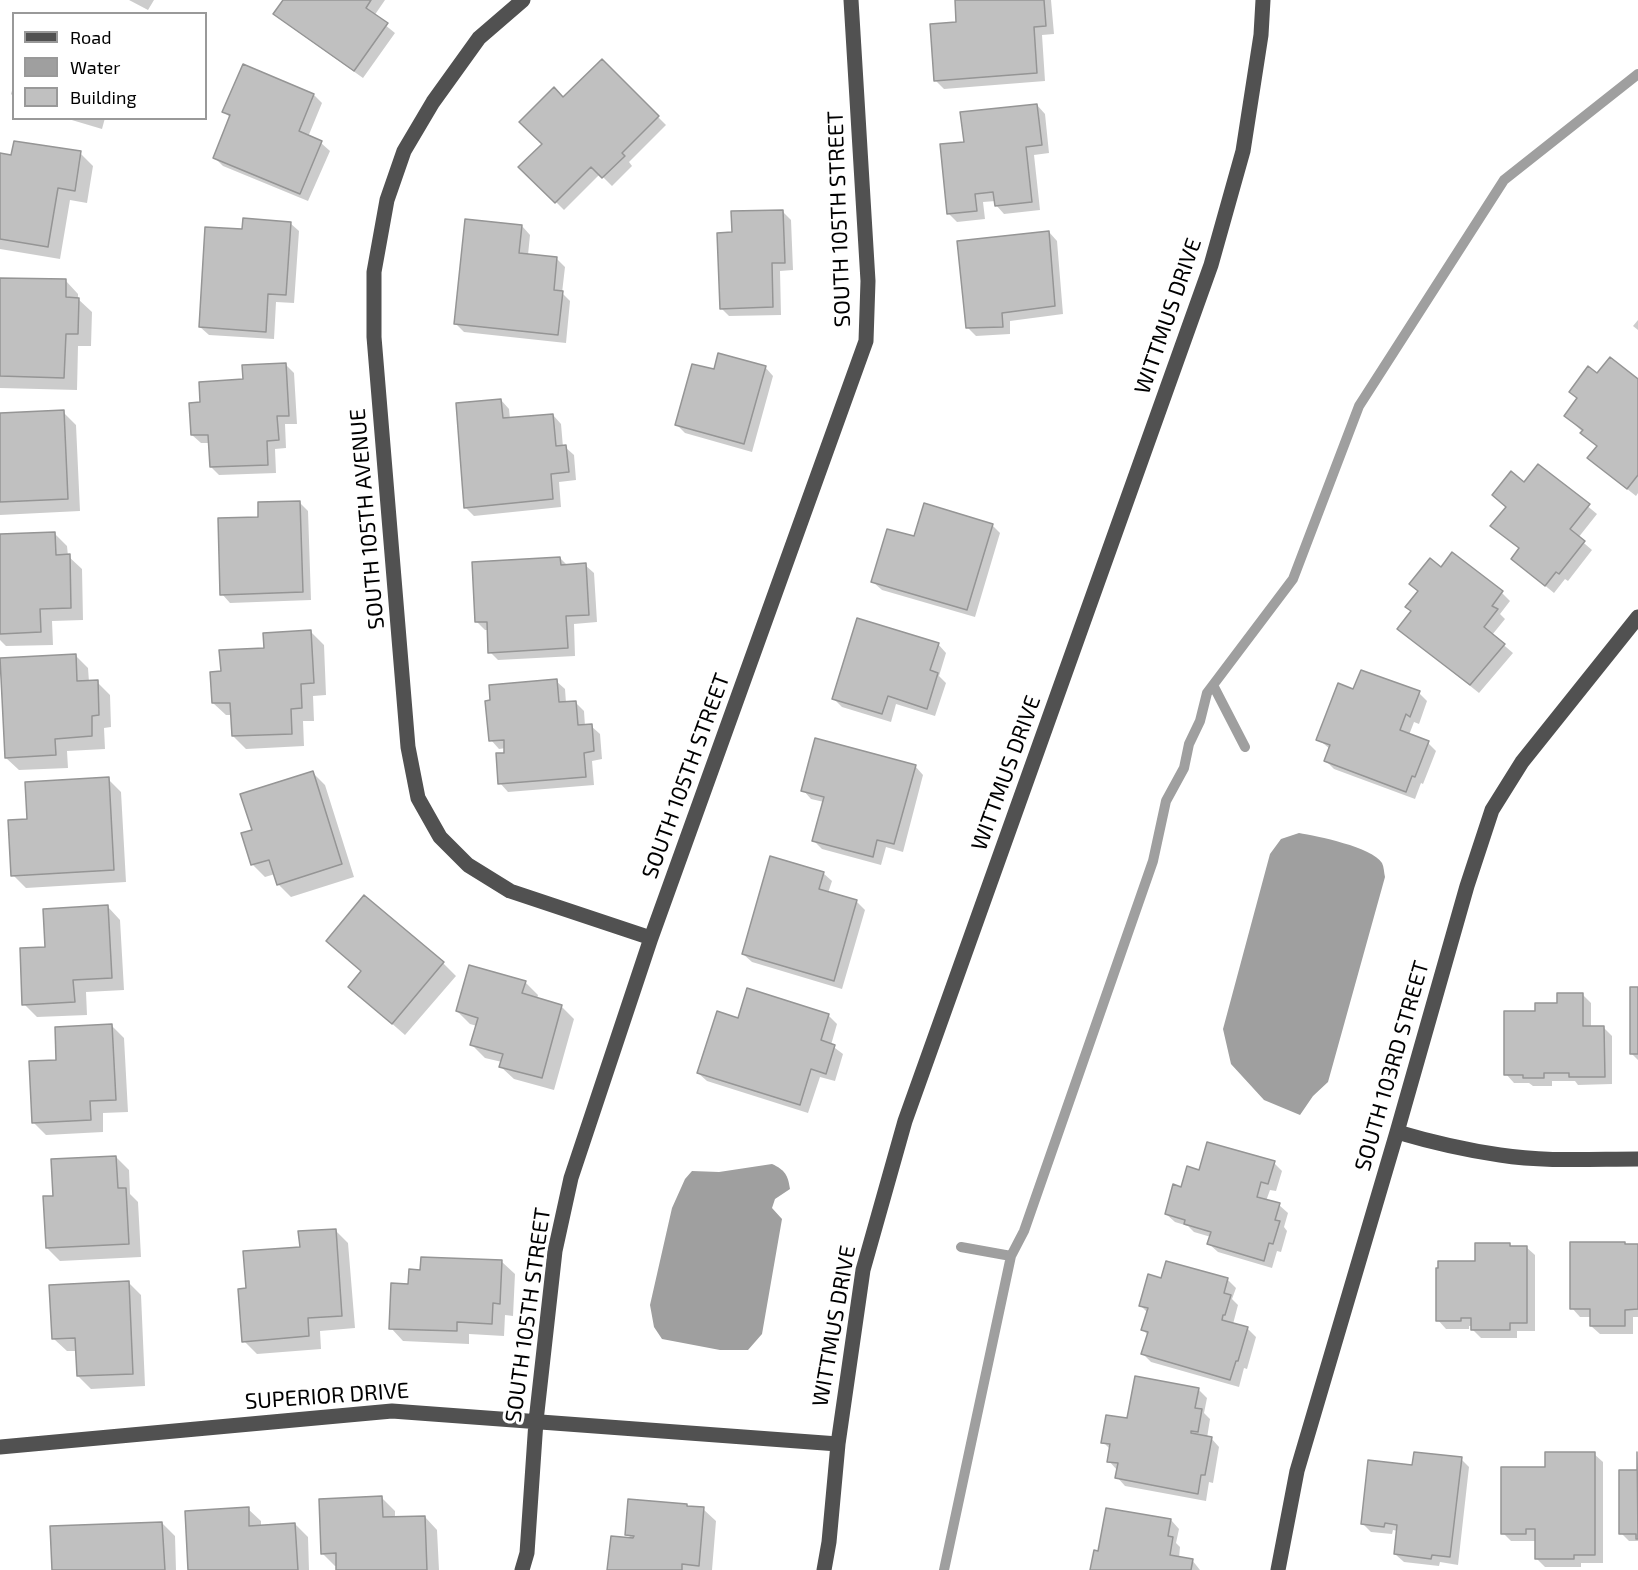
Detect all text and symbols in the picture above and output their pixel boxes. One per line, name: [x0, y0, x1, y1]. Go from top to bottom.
legend: [12, 12, 207, 120]
text: Road: [70, 26, 111, 48]
text: Water: [70, 56, 120, 78]
text: Building: [70, 86, 137, 108]
street label: SOUTH 105TH STREET: [822, 110, 856, 328]
street label: WITTMUS DRIVE: [1129, 235, 1207, 397]
street label: SOUTH 105TH AVENUE: [344, 408, 390, 630]
street label: SOUTH 105TH STREET: [637, 670, 735, 882]
street label: WITTMUS DRIVE: [966, 692, 1046, 854]
street label: SOUTH 103RD STREET: [1349, 958, 1435, 1174]
street label: SOUTH 105TH STREET: [500, 1206, 556, 1424]
street label: WITTMUS DRIVE: [807, 1243, 861, 1409]
street label: SUPERIOR DRIVE: [244, 1377, 410, 1415]

